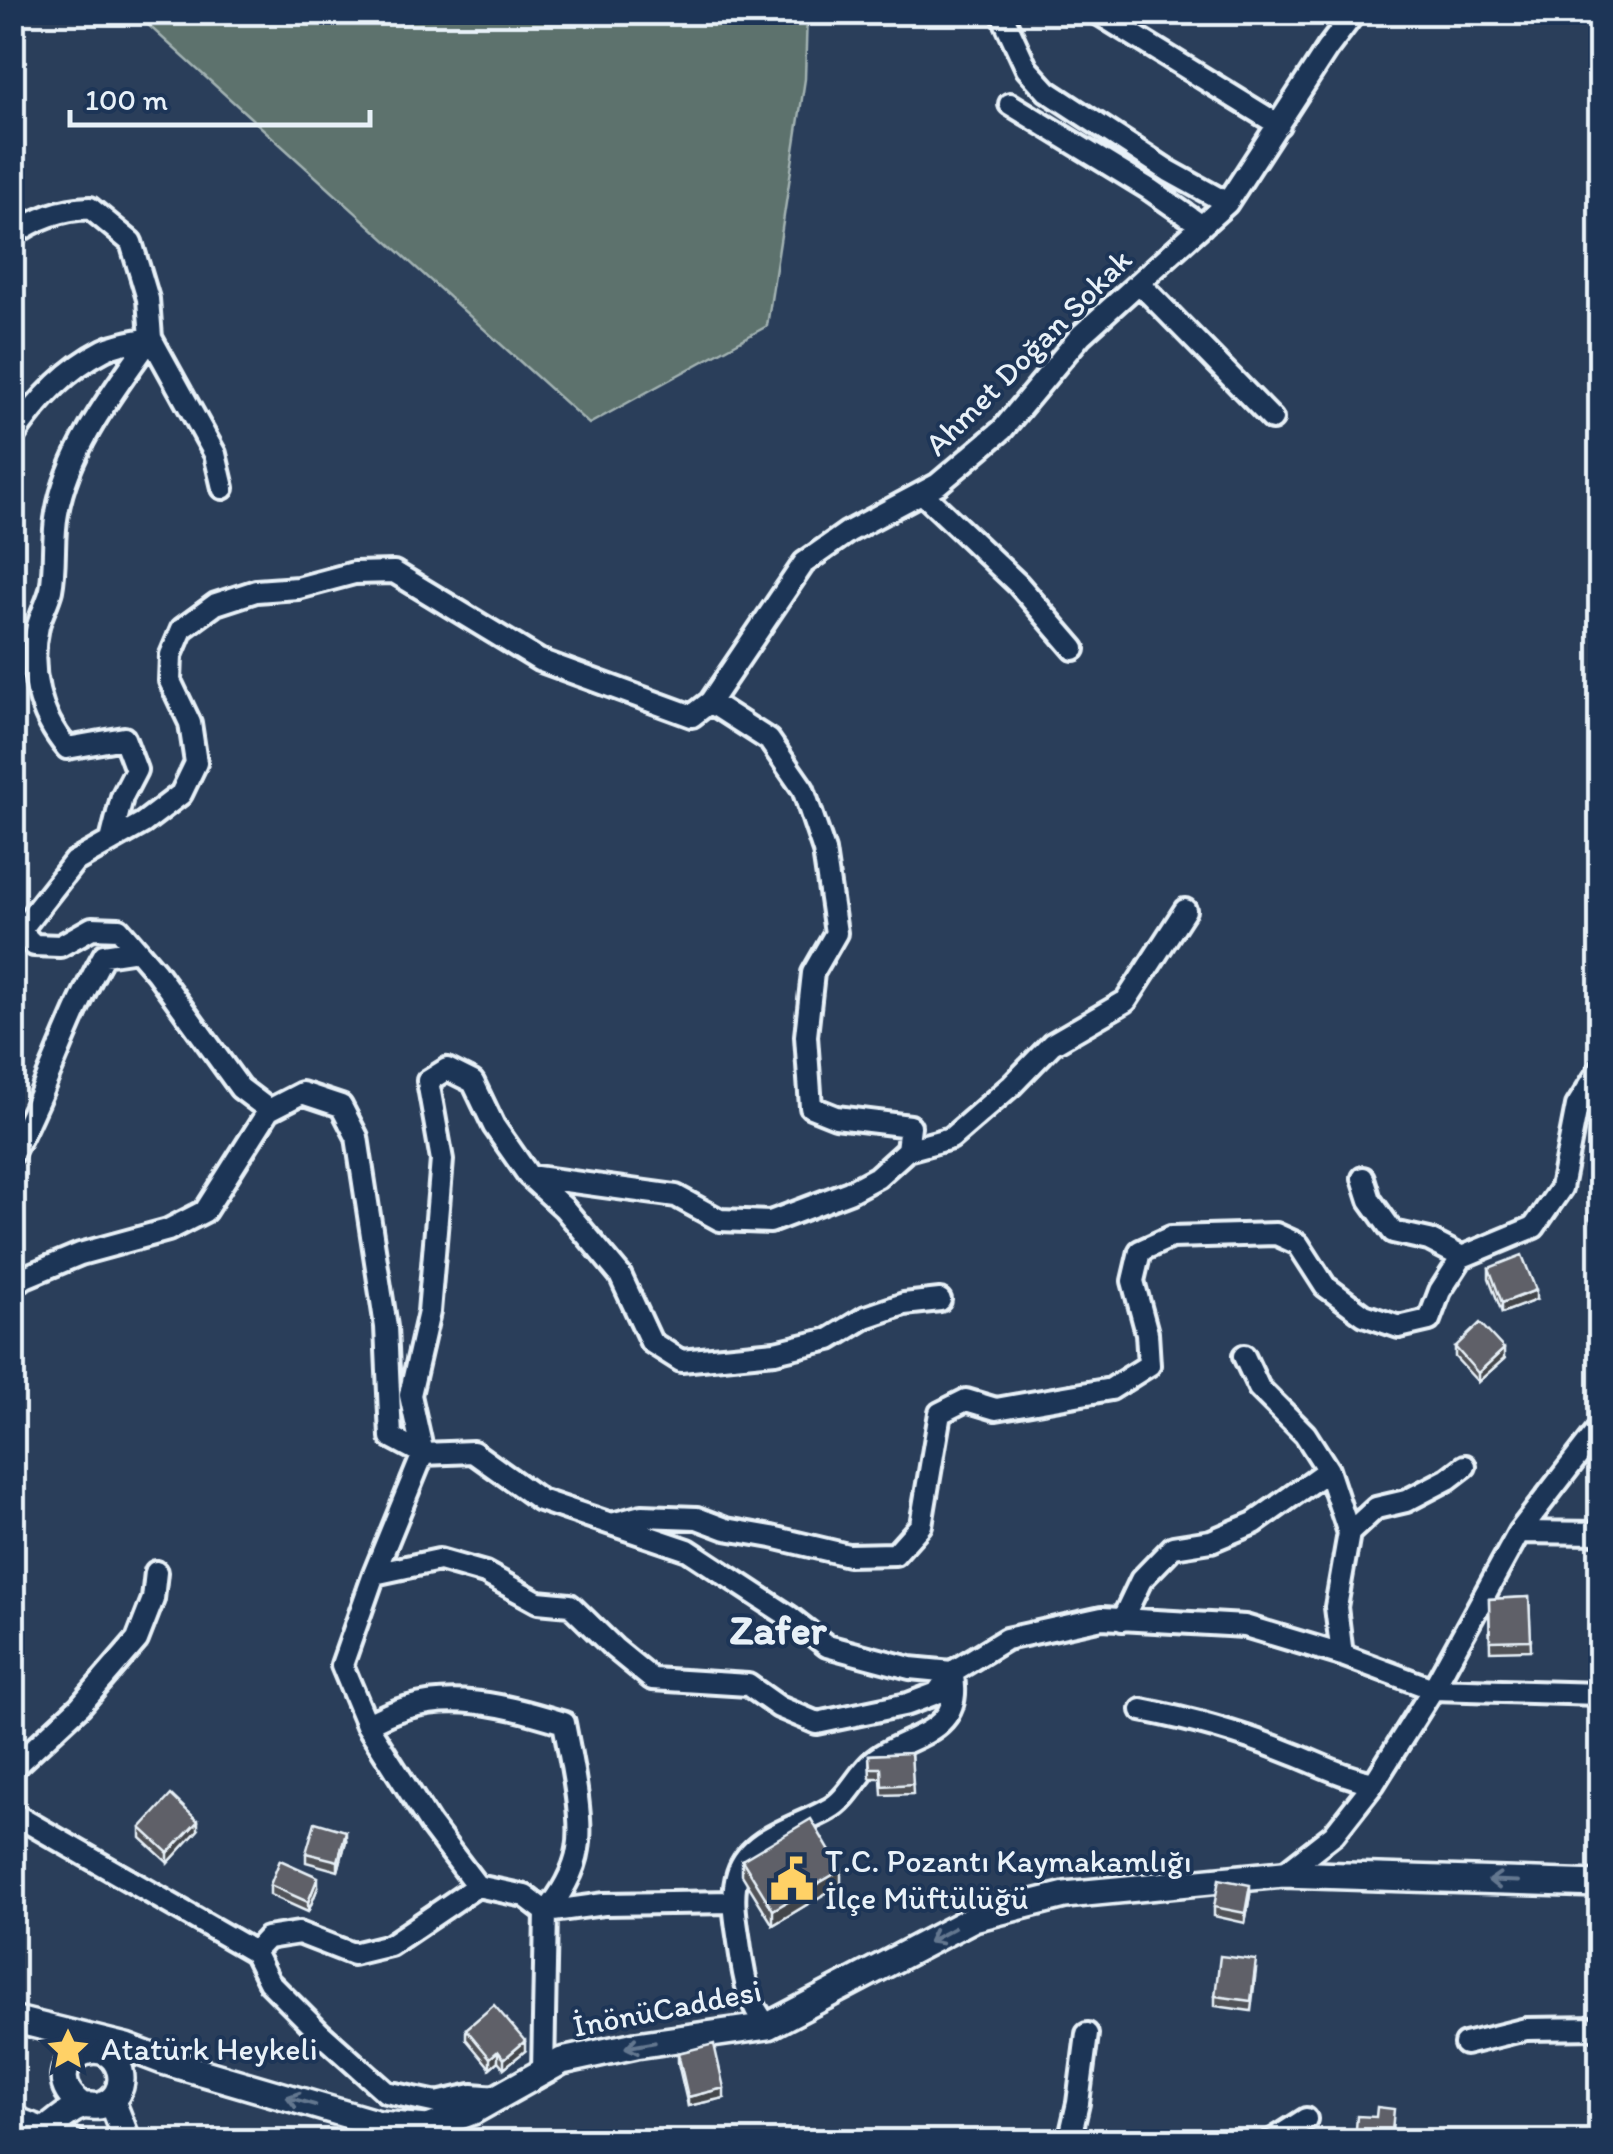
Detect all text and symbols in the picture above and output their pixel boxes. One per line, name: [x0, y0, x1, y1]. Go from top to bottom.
scale bar: [70, 65, 370, 127]
text: 100 m: [85, 81, 168, 118]
street label: Ahmet Doğan Sokak: [917, 240, 1140, 463]
district label: Zafer: [729, 1604, 828, 1655]
place label: T.C. Pozantı Kaymakamlığı İlçe Müftülüğü: [825, 1842, 1192, 1917]
public building icon: T.C. Pozantı Kaymakamlığı İlçe Müftülüğü: [768, 1855, 816, 1903]
one-way arrow: [1488, 1871, 1520, 1890]
one-way arrow: [927, 1926, 957, 1945]
street label: İnönüCaddesi: [570, 1971, 764, 2045]
place icon: Atatürk Heykeli: [44, 2025, 92, 2073]
place label: Atatürk Heykeli: [101, 2030, 318, 2068]
one-way arrow: [624, 2036, 657, 2055]
one-way arrow: [286, 2091, 318, 2109]

